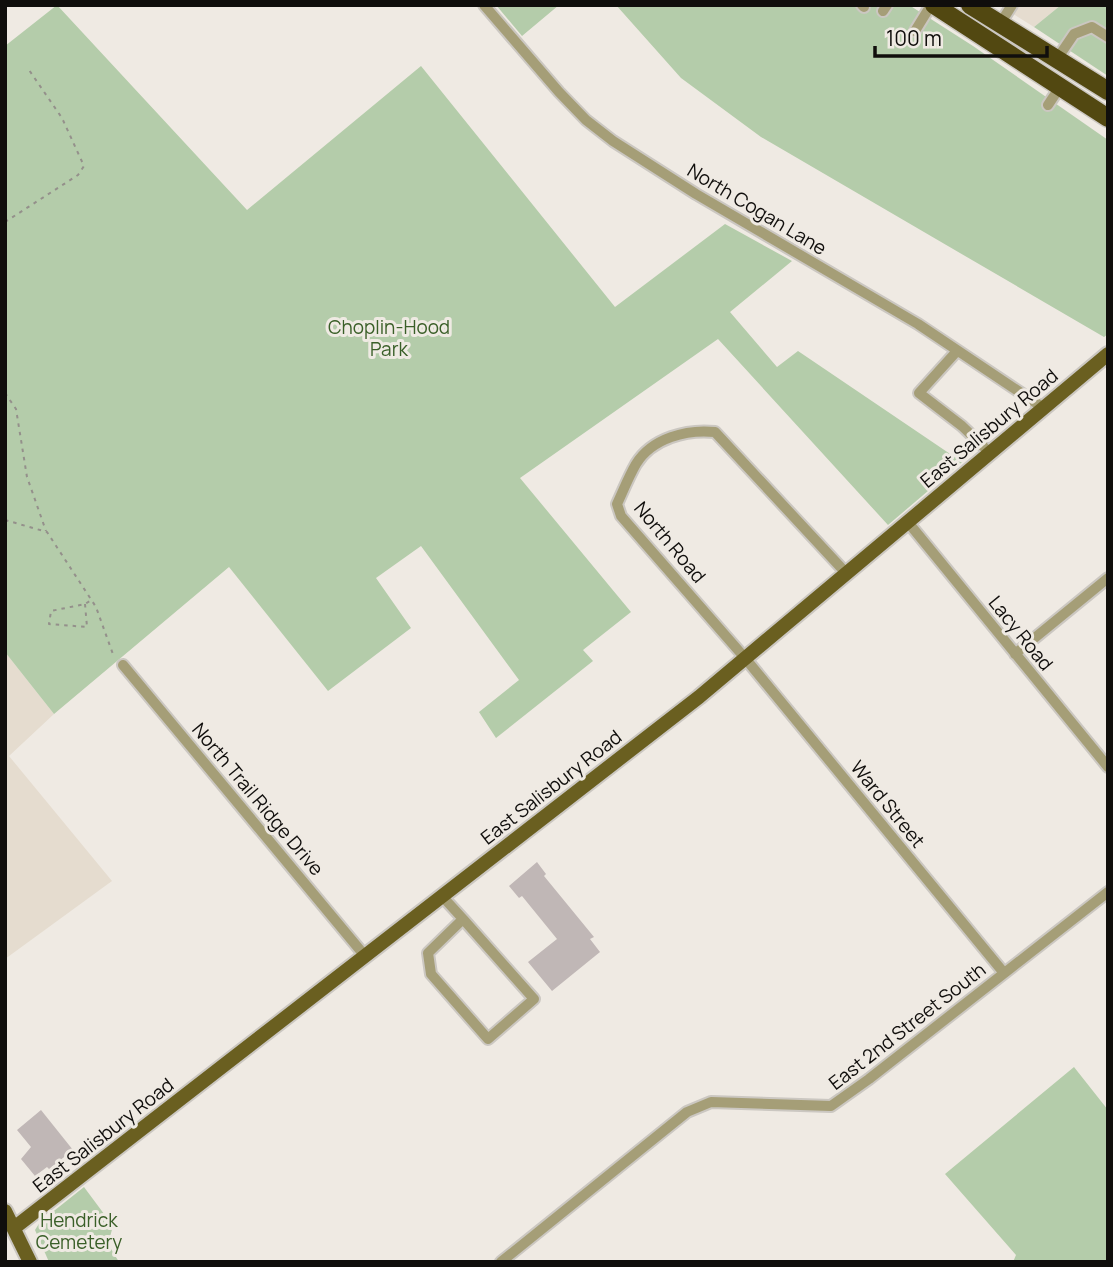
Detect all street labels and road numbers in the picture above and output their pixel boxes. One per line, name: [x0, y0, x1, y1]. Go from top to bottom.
street label: North Cogan Lane: [683, 157, 831, 261]
street label: East Salisbury Road: [915, 363, 1063, 493]
street label: North Road: [628, 496, 712, 588]
street label: Lacy Road: [983, 590, 1059, 676]
street label: North Trail Ridge Drive: [186, 717, 330, 881]
street label: East Salisbury Road: [475, 724, 627, 850]
street label: Ward Street: [845, 755, 931, 853]
street label: East 2nd Street South: [823, 956, 991, 1096]
street label: East Salisbury Road: [27, 1072, 179, 1198]

